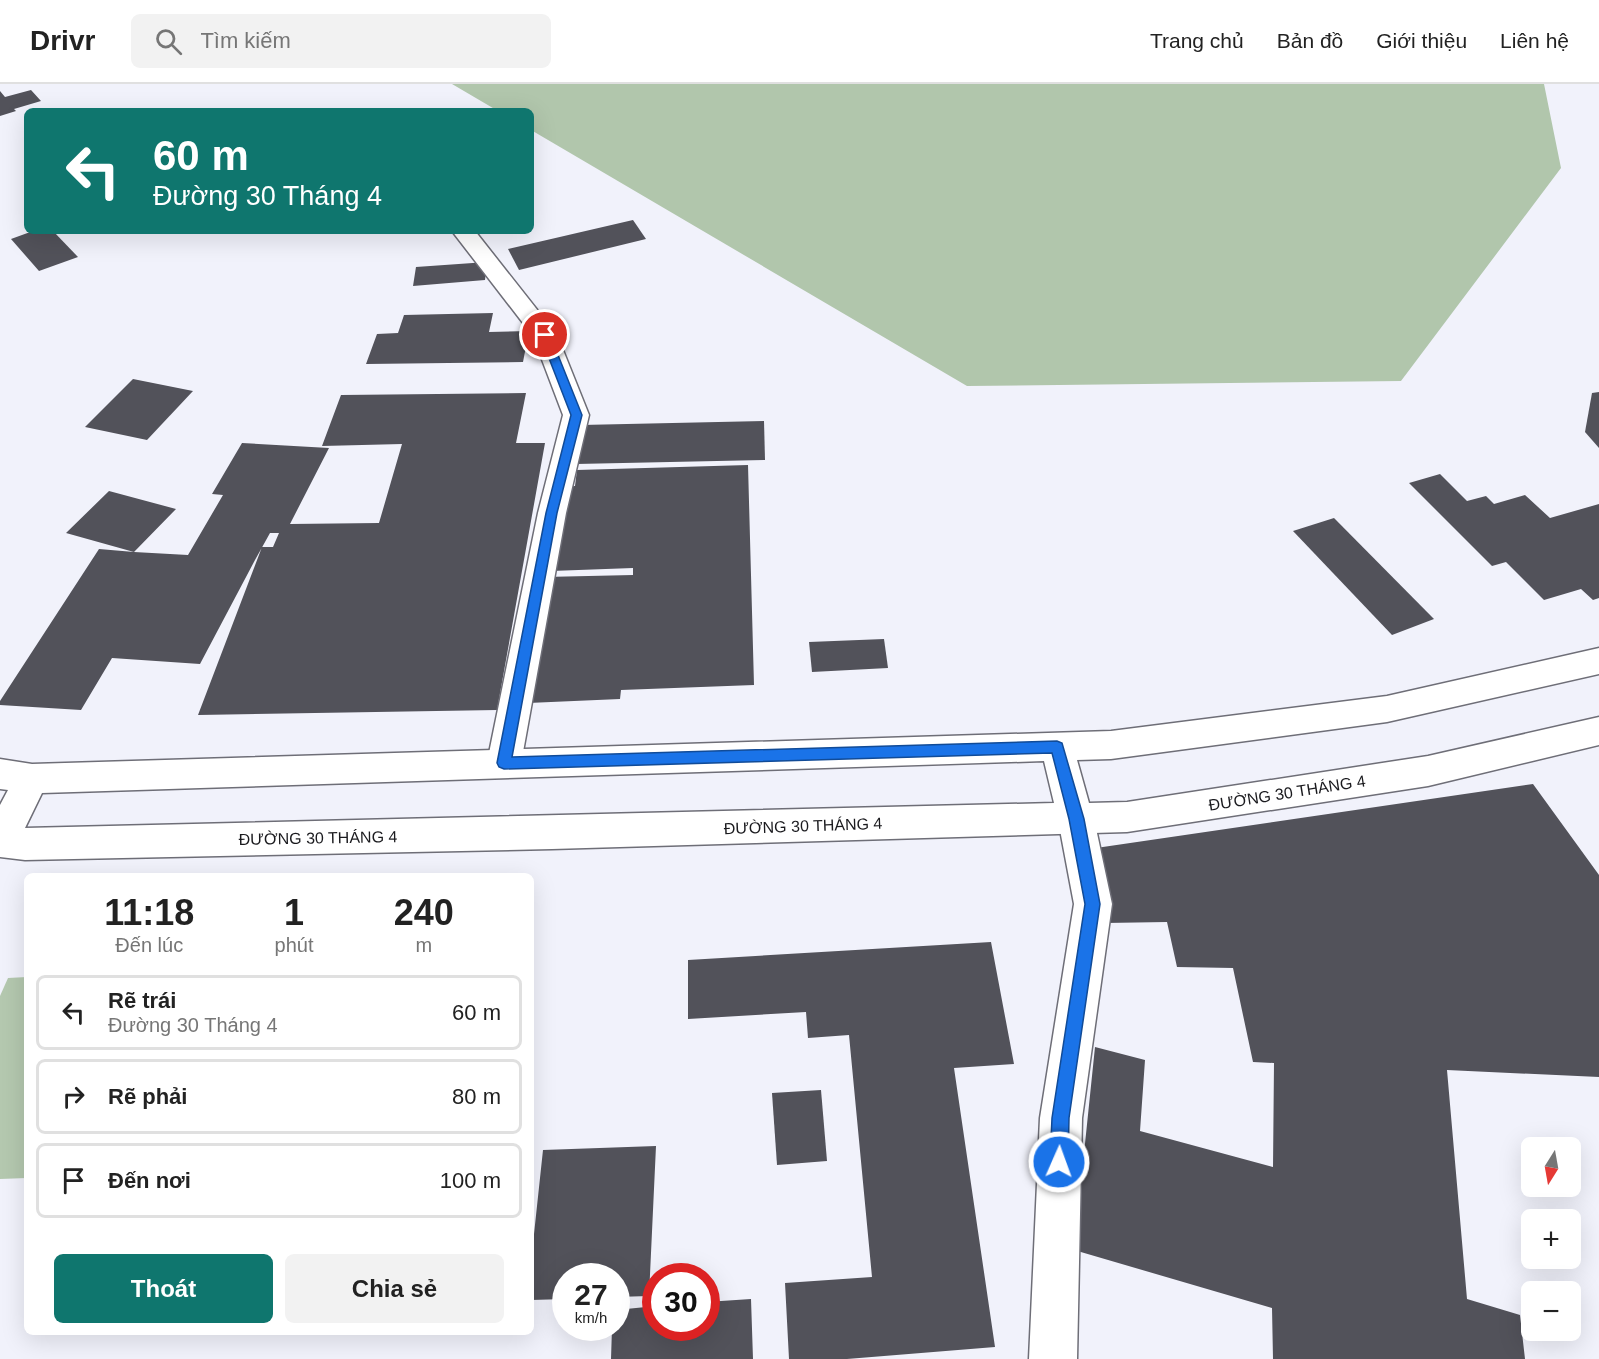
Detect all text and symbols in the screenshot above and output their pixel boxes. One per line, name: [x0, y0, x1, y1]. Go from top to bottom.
search box: [131, 14, 551, 68]
text: Drivr: [30, 25, 95, 56]
icon: search: [152, 25, 185, 58]
text: Tìm kiếm: [200, 28, 291, 53]
text: Trang chủ: [1150, 29, 1244, 52]
text: Bản đồ: [1277, 29, 1343, 52]
text: Giới thiệu: [1376, 29, 1467, 52]
text: Liên hệ: [1500, 29, 1569, 52]
icon: left: [54, 132, 132, 210]
text: 60 m: [153, 132, 249, 179]
text: Đường 30 Tháng 4: [153, 181, 382, 211]
pin: [519, 309, 570, 360]
icon: arrive: [528, 318, 561, 351]
street label: ĐƯỜNG 30 THÁNG 4: [1207, 771, 1367, 814]
street label: ĐƯỜNG 30 THÁNG 4: [723, 814, 883, 837]
street label: ĐƯỜNG 30 THÁNG 4: [239, 827, 398, 848]
text: 11:18: [104, 892, 194, 933]
text: 1: [284, 892, 304, 933]
text: 240: [394, 892, 454, 933]
text: Đến lúc: [115, 934, 183, 956]
text: phút: [275, 934, 313, 956]
text: m: [415, 934, 432, 956]
text: Rẽ trái: [108, 988, 176, 1013]
icon: left: [57, 996, 90, 1029]
text: 60 m: [452, 1000, 501, 1025]
text: Đường 30 Tháng 4: [108, 1014, 278, 1036]
icon: right: [57, 1080, 90, 1113]
text: Rẽ phải: [108, 1084, 187, 1109]
text: 80 m: [452, 1084, 501, 1109]
position arrow: [1027, 1130, 1091, 1194]
north arrow: [1521, 1137, 1581, 1197]
map controls: [1521, 1137, 1581, 1341]
icon: arrive: [57, 1164, 90, 1197]
text: Đến nơi: [108, 1168, 191, 1193]
text: 100 m: [440, 1168, 501, 1193]
button: +: [1521, 1209, 1581, 1269]
button: Thoát: [54, 1254, 273, 1323]
button: Chia sẻ: [285, 1254, 504, 1323]
speed limit sign: 30: [642, 1263, 720, 1341]
text: 27: [574, 1278, 608, 1311]
button: −: [1521, 1281, 1581, 1341]
text: km/h: [575, 1309, 607, 1326]

